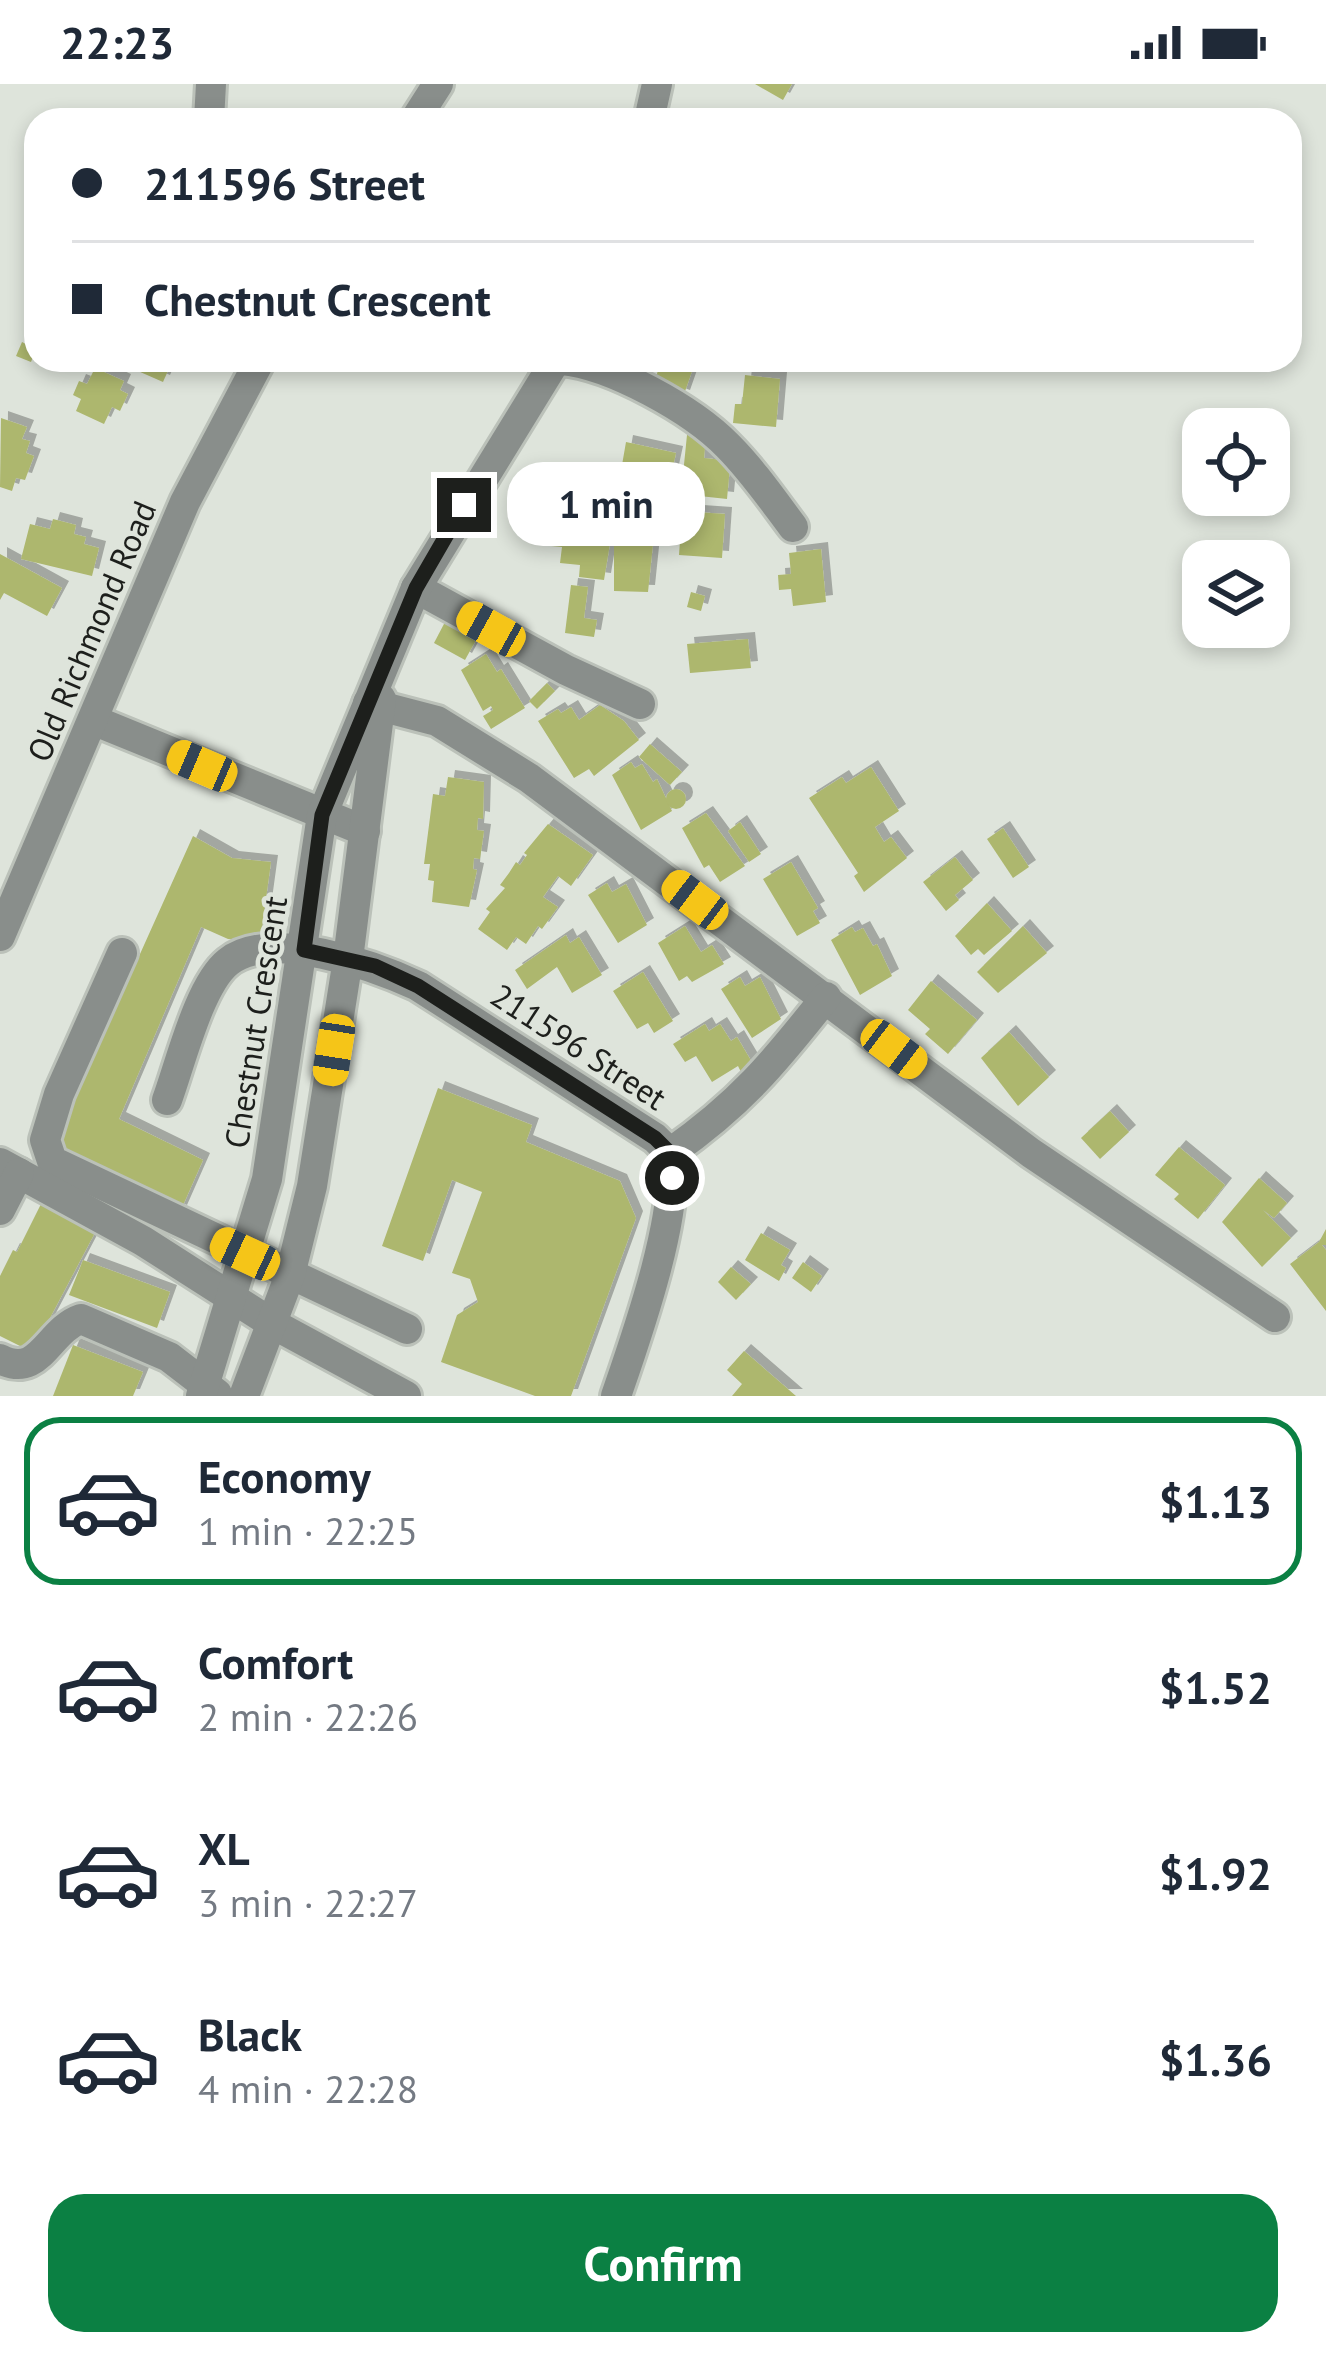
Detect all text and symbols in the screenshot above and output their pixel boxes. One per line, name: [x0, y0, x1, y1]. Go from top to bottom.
text: 22:23: [60, 13, 174, 71]
text: 211596 Street: [144, 154, 425, 212]
text: Chestnut Crescent: [144, 270, 491, 328]
map controls: [1182, 408, 1290, 648]
button: locate: [1182, 408, 1290, 516]
callout: 1 min: [506, 463, 704, 547]
route end: [437, 478, 491, 532]
text: 1 min: [558, 478, 654, 529]
street label: Old Richmond Road: [17, 494, 165, 768]
button: layers: [1182, 540, 1290, 648]
car: [451, 596, 531, 662]
car: [162, 735, 242, 797]
car: [655, 864, 735, 936]
street label: Chestnut Crescent: [214, 893, 296, 1151]
street label: 211596 Street: [483, 973, 675, 1119]
car: [311, 1012, 357, 1088]
car: [854, 1013, 934, 1085]
route start: [645, 1151, 699, 1205]
car: [205, 1222, 285, 1286]
icon: car: [54, 1447, 162, 1555]
text: Economy: [198, 1447, 371, 1505]
text: $1.13: [1159, 1472, 1272, 1530]
text: 1 min · 22:25: [198, 1505, 418, 1556]
icon: car: [54, 1633, 162, 1741]
text: Comfort: [198, 1633, 353, 1691]
text: $1.52: [1159, 1658, 1272, 1716]
text: 2 min · 22:26: [198, 1691, 418, 1742]
icon: car: [54, 1819, 162, 1927]
text: XL: [198, 1819, 250, 1877]
text: $1.92: [1159, 1844, 1272, 1902]
text: 3 min · 22:27: [198, 1877, 418, 1928]
icon: car: [54, 2005, 162, 2113]
text: Black: [198, 2005, 302, 2063]
text: $1.36: [1159, 2030, 1272, 2088]
text: 4 min · 22:28: [198, 2063, 418, 2114]
button: Confirm: [48, 2194, 1278, 2332]

